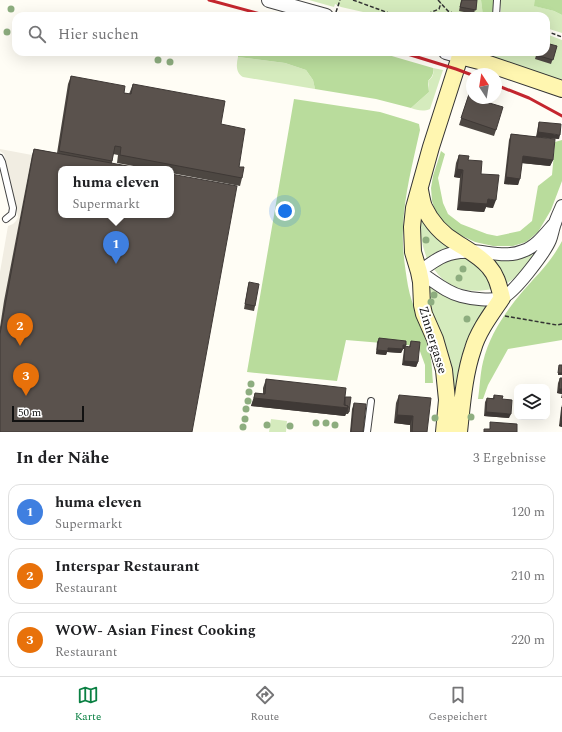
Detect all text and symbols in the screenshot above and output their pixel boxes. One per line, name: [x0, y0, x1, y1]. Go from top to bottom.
search box: [12, 12, 550, 56]
icon: search: [26, 23, 48, 45]
text: Hier suchen: [58, 23, 139, 46]
north arrow: [466, 68, 502, 104]
popup: [58, 166, 174, 218]
text: huma eleven: [73, 171, 159, 194]
text: Supermarkt: [73, 194, 140, 214]
your location: [275, 201, 295, 221]
pin: 1: [103, 231, 129, 264]
street label: Zinnergasse: [413, 304, 453, 376]
pin: 2: [7, 313, 33, 346]
pin: 3: [13, 363, 39, 396]
map controls: [514, 384, 550, 420]
button: layers: [514, 384, 550, 420]
scale bar: [12, 404, 84, 423]
text: 50 m: [18, 404, 41, 421]
text: In der Nähe: [16, 445, 109, 471]
text: 3 Ergebnisse: [473, 448, 546, 468]
text: huma eleven: [55, 491, 142, 514]
text: 1: [26, 502, 34, 522]
text: 120 m: [511, 502, 545, 522]
text: Supermarkt: [55, 514, 122, 534]
text: Interspar Restaurant: [55, 555, 200, 578]
text: 2: [26, 566, 34, 586]
text: 210 m: [511, 566, 545, 586]
text: Restaurant: [55, 578, 117, 598]
text: WOW- Asian Finest Cooking: [55, 619, 256, 642]
text: 3: [26, 630, 34, 650]
text: 220 m: [511, 630, 545, 650]
text: Restaurant: [55, 642, 117, 662]
tab: Karte: [75, 684, 101, 725]
tab: Route: [251, 684, 279, 725]
tab: Gespeichert: [429, 684, 487, 725]

